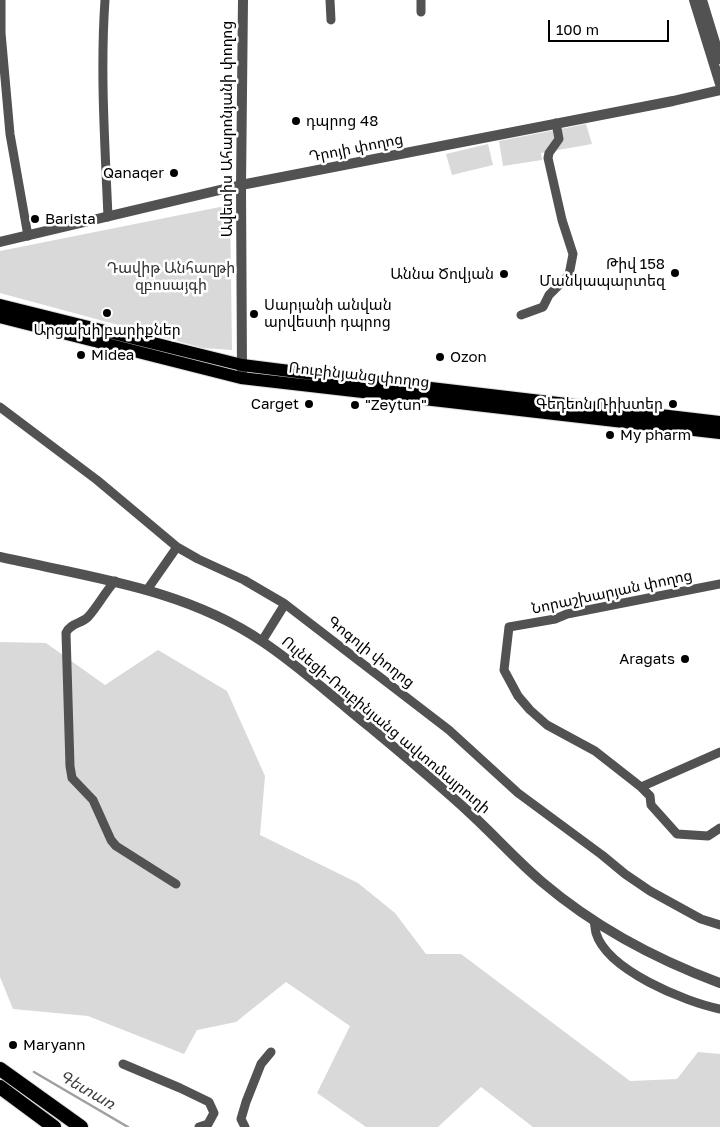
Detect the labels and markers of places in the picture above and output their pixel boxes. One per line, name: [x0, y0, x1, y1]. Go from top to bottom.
place label: դպրոց 48: [306, 112, 378, 130]
marker: դպրոց 48: [290, 115, 302, 127]
place label: Qanaqer: [103, 164, 164, 182]
marker: Qanaqer: [168, 167, 180, 179]
place label: Barista: [45, 210, 96, 228]
marker: Barista: [29, 213, 41, 225]
place label: Թիվ 158 Մանկապարտեզ: [539, 255, 665, 290]
place label: Աննա Ծովյան: [390, 265, 494, 283]
marker: Թիվ 158 Մանկապարտեզ: [669, 267, 681, 279]
marker: Աննա Ծովյան: [498, 268, 510, 280]
place label: Սարյանի անվան արվեստի դպրոց: [264, 296, 392, 331]
marker: Արցախի բարիքներ: [101, 307, 113, 319]
marker: Սարյանի անվան արվեստի դպրոց: [248, 308, 260, 320]
place label: Արցախի բարիքներ: [33, 321, 181, 339]
place label: Midea: [91, 346, 134, 364]
place label: Ozon: [450, 348, 487, 366]
marker: Midea: [75, 349, 87, 361]
marker: Ozon: [434, 351, 446, 363]
place label: Carget: [251, 395, 299, 413]
place label: Գեդեոն Ռիխտեր: [536, 395, 663, 413]
place label: "Zeytun": [365, 396, 427, 414]
marker: Carget: [303, 398, 315, 410]
marker: Գեդեոն Ռիխտեր: [667, 398, 679, 410]
marker: "Zeytun": [349, 399, 361, 411]
place label: My pharm: [620, 426, 691, 444]
marker: My pharm: [604, 429, 616, 441]
place label: Aragats: [619, 650, 675, 668]
marker: Aragats: [679, 653, 691, 665]
place label: Maryann: [23, 1036, 86, 1054]
marker: Maryann: [7, 1039, 19, 1051]

